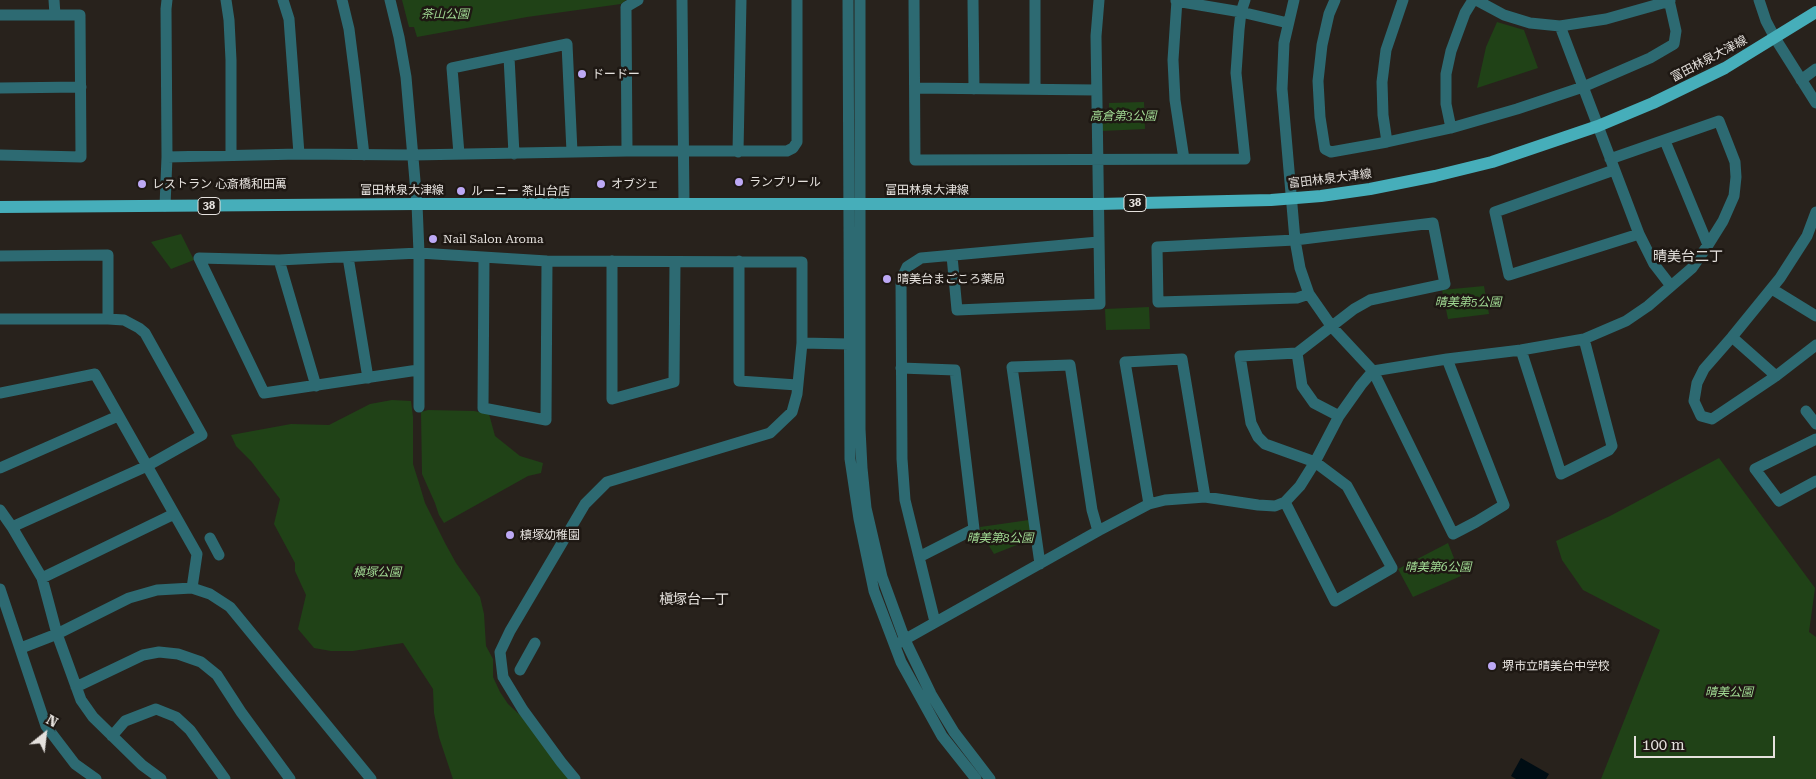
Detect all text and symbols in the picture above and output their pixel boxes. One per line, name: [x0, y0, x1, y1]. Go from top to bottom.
park label: 茶山公園: [421, 7, 469, 21]
street label: 富田林泉大津線: [1669, 33, 1749, 85]
place label: ドードー: [592, 67, 640, 81]
marker: ドードー: [576, 68, 588, 80]
park label: 高倉第3公園: [1090, 109, 1156, 123]
street label: 富田林泉大津線: [1287, 167, 1373, 191]
place label: ランプリール: [749, 175, 821, 189]
marker: ランプリール: [733, 176, 745, 188]
place label: レストラン 心斎橋和田萬: [152, 177, 287, 191]
place label: オブジェ: [611, 177, 659, 191]
marker: レストラン 心斎橋和田萬: [136, 178, 148, 190]
marker: オブジェ: [595, 178, 607, 190]
street label: 富田林泉大津線: [360, 183, 444, 197]
street label: 富田林泉大津線: [885, 183, 969, 197]
place label: ルーニー 茶山台店: [471, 184, 570, 198]
marker: ルーニー 茶山台店: [455, 185, 467, 197]
road number: 38: [1124, 194, 1146, 212]
road number: 38: [198, 198, 220, 215]
place label: Nail Salon Aroma: [443, 232, 543, 246]
marker: Nail Salon Aroma: [427, 233, 439, 245]
district label: 晴美台二丁: [1653, 249, 1723, 265]
place label: 晴美台まごころ薬局: [897, 272, 1005, 286]
marker: 晴美台まごころ薬局: [881, 273, 893, 285]
park label: 晴美第5公園: [1435, 295, 1501, 309]
place label: 槙塚幼稚園: [520, 528, 580, 542]
marker: 槙塚幼稚園: [504, 529, 516, 541]
park label: 晴美第8公園: [967, 531, 1033, 545]
park label: 晴美第6公園: [1405, 560, 1471, 574]
park label: 槇塚公園: [353, 565, 401, 579]
district label: 槇塚台一丁: [659, 592, 729, 608]
place label: 堺市立晴美台中学校: [1502, 659, 1610, 673]
marker: 堺市立晴美台中学校: [1486, 660, 1498, 672]
park label: 晴美公園: [1705, 685, 1753, 699]
north arrow: [20, 709, 70, 759]
text: N: [44, 711, 61, 730]
scale bar: [1636, 726, 1777, 758]
text: 100 m: [1642, 736, 1685, 754]

